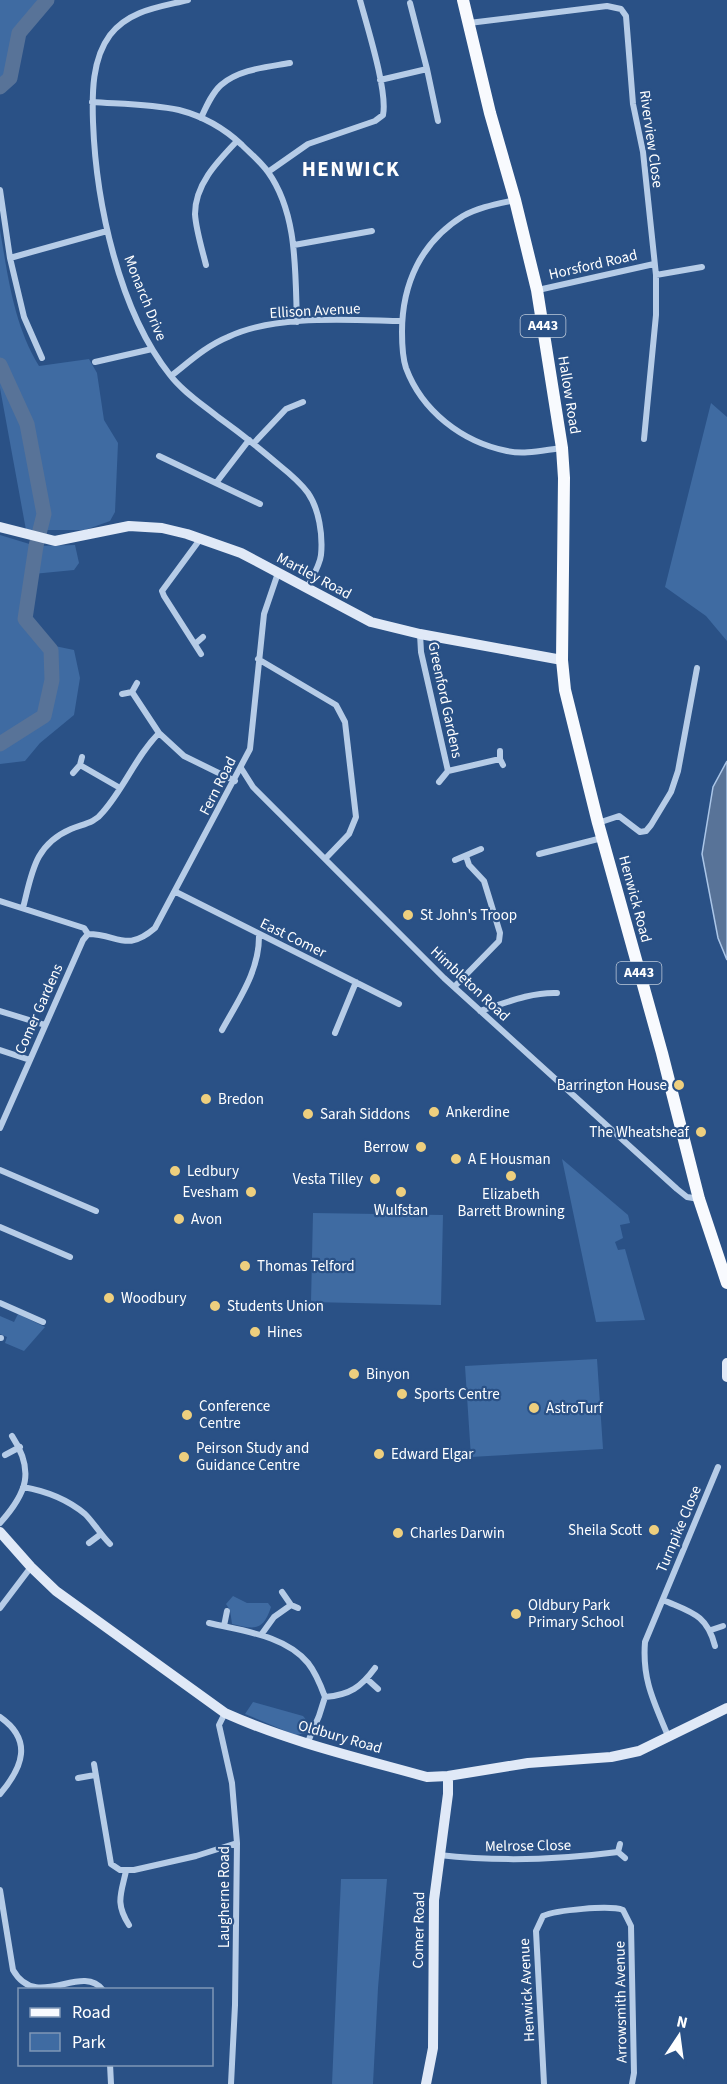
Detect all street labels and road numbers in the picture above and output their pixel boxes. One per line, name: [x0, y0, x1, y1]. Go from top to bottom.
street label: Riverview Close: [634, 89, 668, 189]
street label: Horsford Road: [547, 245, 639, 285]
street label: Monarch Drive: [118, 252, 172, 344]
street label: Ellison Avenue: [269, 298, 361, 324]
road number: A443: [520, 315, 566, 337]
street label: Hallow Road: [552, 354, 586, 436]
street label: Martley Road: [273, 547, 355, 605]
street label: Greenford Gardens: [422, 640, 468, 760]
street label: Fern Road: [194, 753, 242, 819]
street label: Henwick Road: [613, 853, 657, 945]
street label: East Comer: [256, 913, 330, 963]
street label: Himbleton Road: [426, 942, 514, 1026]
street label: Comer Gardens: [10, 960, 68, 1058]
road number: A443: [616, 962, 662, 984]
street label: Turnpike Close: [651, 1482, 707, 1576]
street label: Oldbury Road: [296, 1715, 384, 1759]
street label: Melrose Close: [485, 1835, 571, 1857]
street label: Laugherne Road: [214, 1846, 235, 1948]
street label: Comer Road: [408, 1891, 430, 1969]
street label: Henwick Avenue: [514, 1938, 540, 2042]
street label: Arrowsmith Avenue: [609, 1941, 633, 2063]

